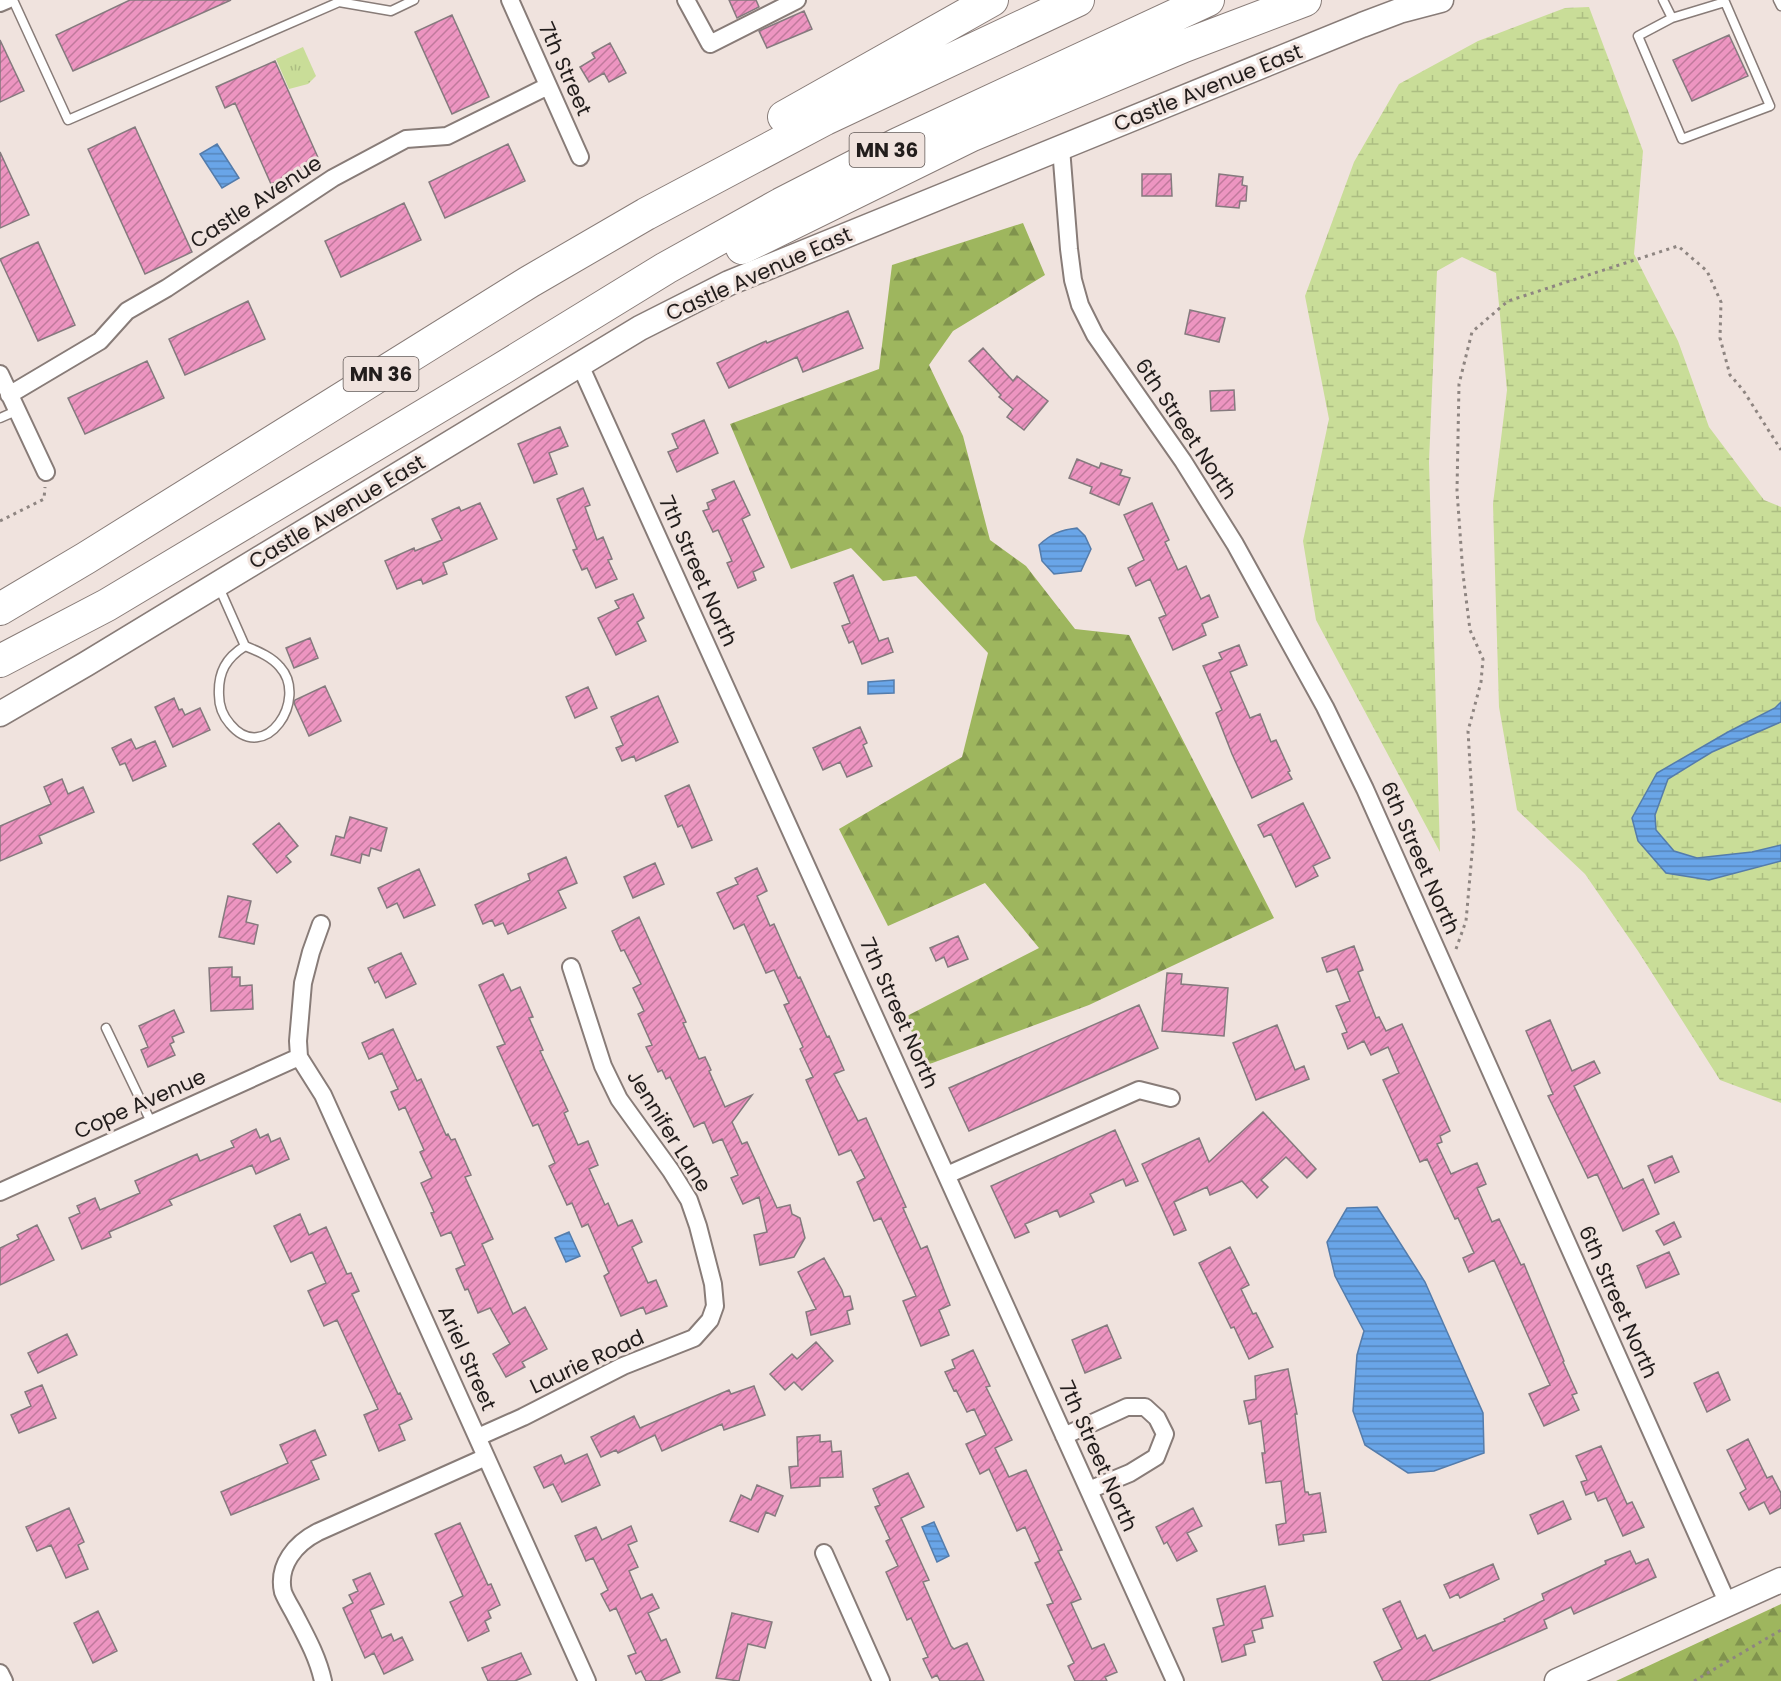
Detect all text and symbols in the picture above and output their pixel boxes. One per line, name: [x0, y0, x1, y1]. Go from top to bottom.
street label: 7th Street: [532, 17, 599, 120]
street label: Castle Avenue East: [1109, 36, 1306, 139]
road number: MN 36: [850, 133, 924, 167]
street label: Castle Avenue: [184, 148, 327, 255]
street label: Castle Avenue East: [661, 219, 856, 328]
street label: 6th Street North: [1128, 353, 1244, 505]
road number: MN 36: [344, 357, 418, 391]
street label: Castle Avenue East: [243, 447, 430, 576]
street label: 7th Street North: [652, 491, 745, 651]
street label: 6th Street North: [1374, 777, 1467, 939]
street label: 7th Street North: [853, 933, 946, 1093]
street label: Cope Avenue: [69, 1062, 210, 1146]
street label: Jennifer Lane: [620, 1064, 719, 1197]
street label: 6th Street North: [1572, 1221, 1665, 1383]
street label: Ariel Street: [431, 1301, 504, 1415]
street label: Laurie Road: [525, 1322, 649, 1401]
street label: 7th Street North: [1052, 1376, 1145, 1536]

